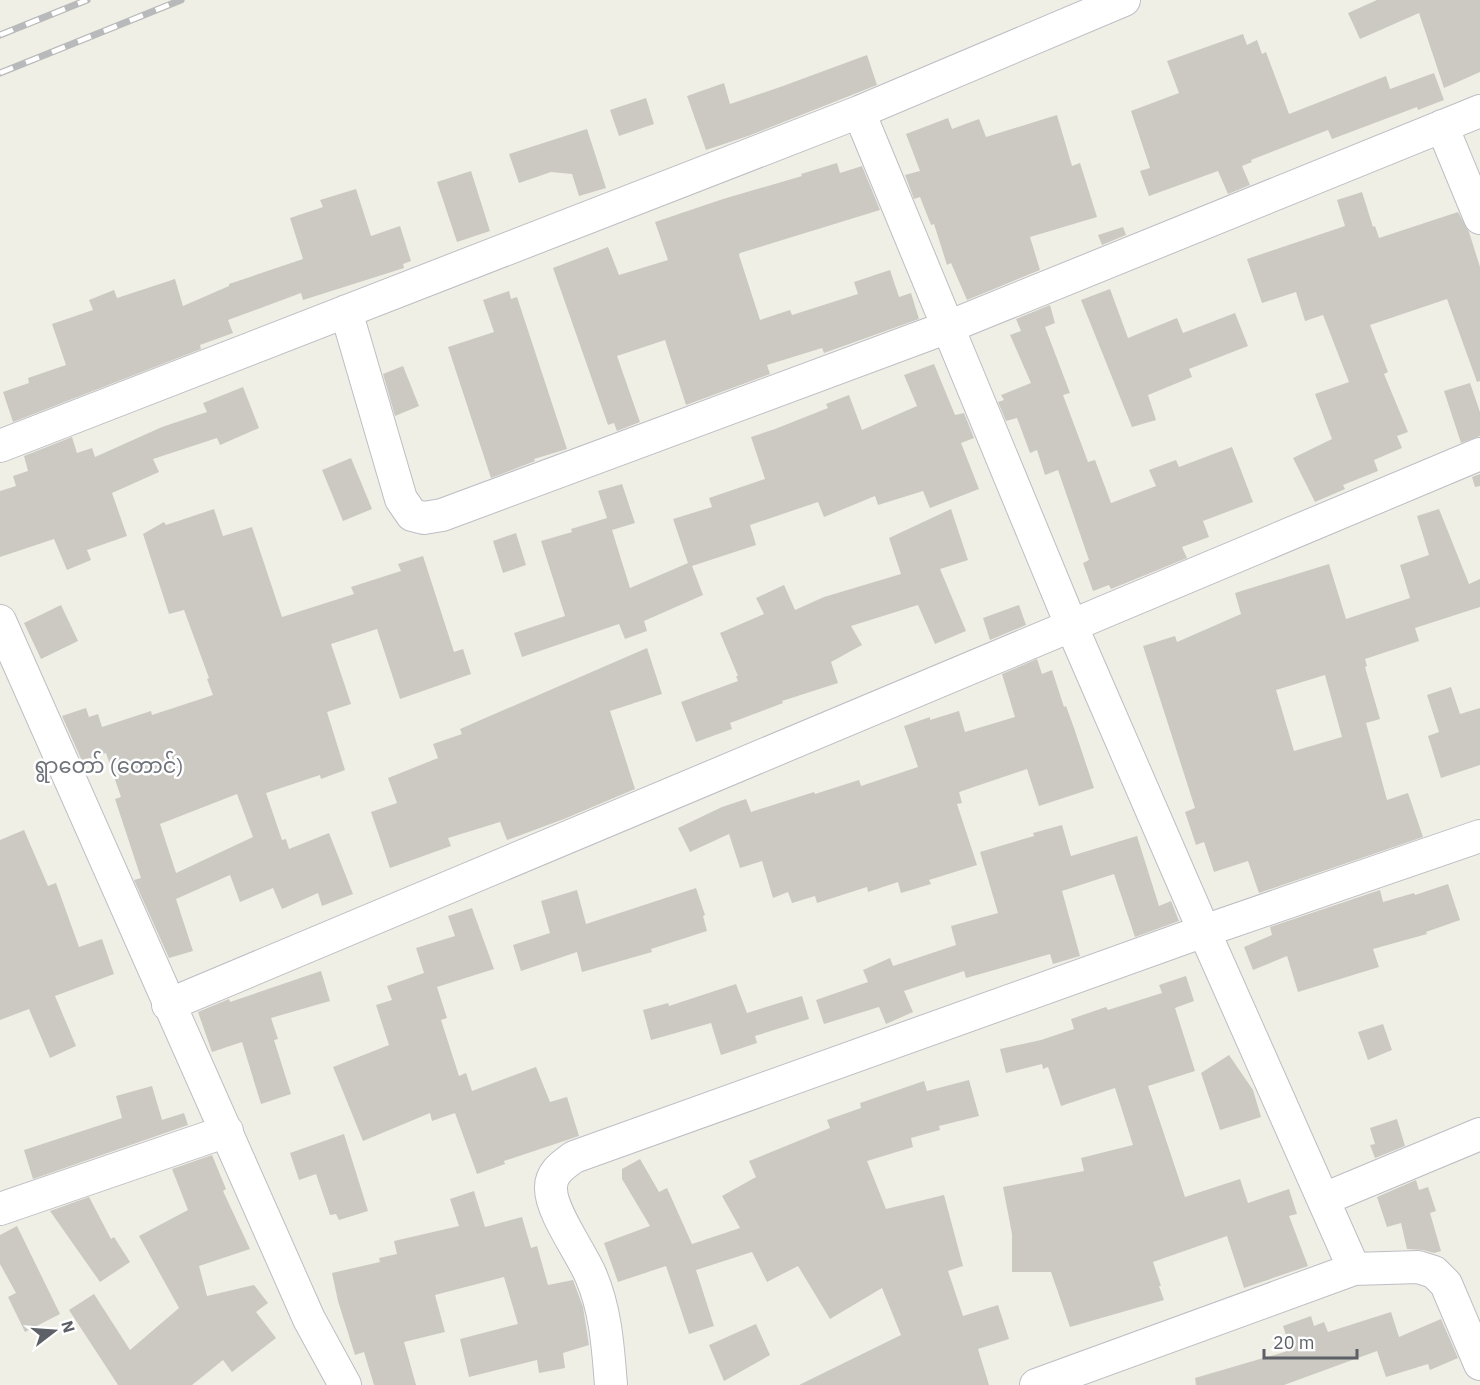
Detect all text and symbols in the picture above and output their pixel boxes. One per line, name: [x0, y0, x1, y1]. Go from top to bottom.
district label: ရွာတော် (တောင်): [35, 750, 183, 783]
north arrow: [24, 1301, 84, 1361]
text: N: [57, 1318, 80, 1335]
scale bar: [1264, 1322, 1357, 1360]
text: 20 m: [1273, 1331, 1315, 1354]

